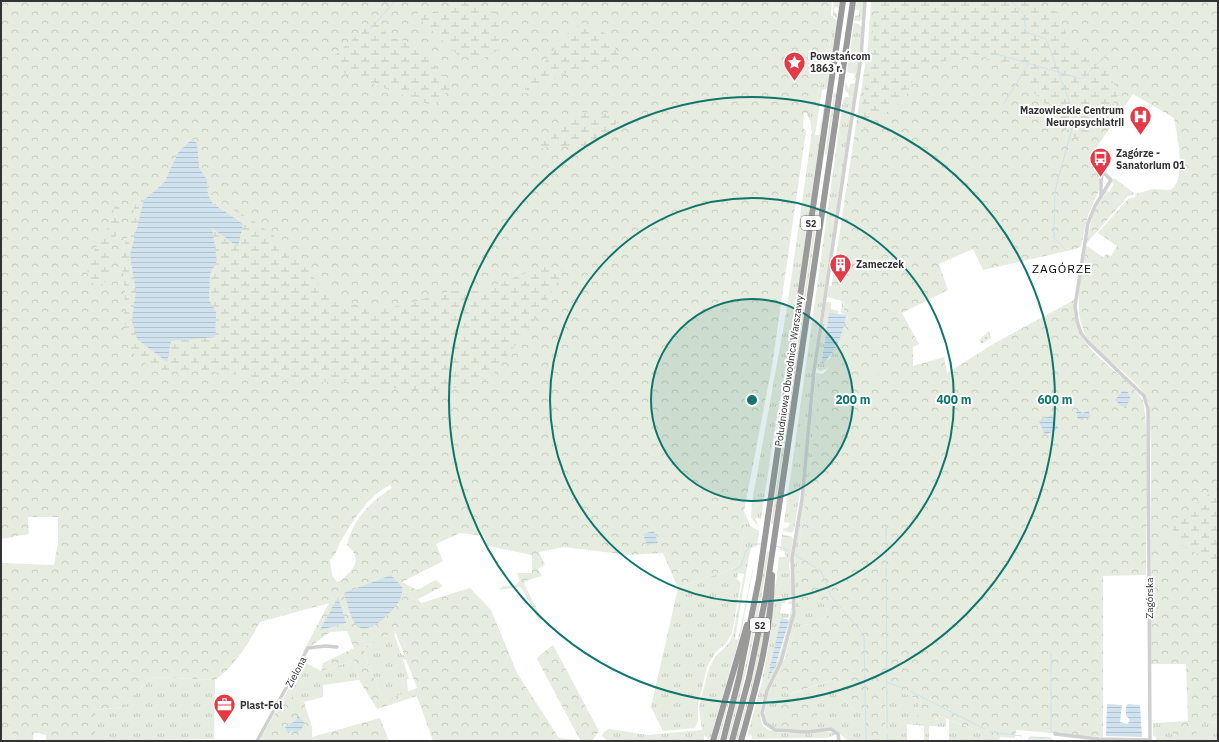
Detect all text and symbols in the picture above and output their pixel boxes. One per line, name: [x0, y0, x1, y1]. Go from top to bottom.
place icon: Powstańcom 1863 r.: [782, 49, 808, 82]
place label: Powstańcom 1863 r.: [810, 50, 870, 75]
hospital icon: Mazowieckie Centrum Neuropsychiatrii: [1127, 103, 1153, 136]
place label: Mazowieckie Centrum Neuropsychiatrii: [1020, 104, 1124, 129]
bus stop icon: Zagórze - Sanatorium 01: [1088, 146, 1114, 179]
place label: Zagórze - Sanatorium 01: [1116, 147, 1185, 172]
road number: S2: [801, 216, 821, 230]
building icon: Zameczek: [828, 251, 854, 284]
place label: Zameczek: [856, 258, 904, 271]
district label: ZAGÓRZE: [1032, 261, 1092, 276]
street label: Południowa Obwodnica Warszawy: [772, 294, 806, 448]
text: 200 m: [835, 392, 871, 407]
text: 400 m: [936, 392, 972, 407]
text: 600 m: [1037, 392, 1073, 407]
centre of rings: [745, 393, 759, 407]
street label: Zagórska: [1143, 577, 1156, 619]
road number: S2: [750, 618, 770, 632]
street label: Zielona: [282, 654, 310, 690]
office icon: Plast-Fol: [212, 692, 238, 725]
place label: Plast-Fol: [240, 699, 282, 712]

